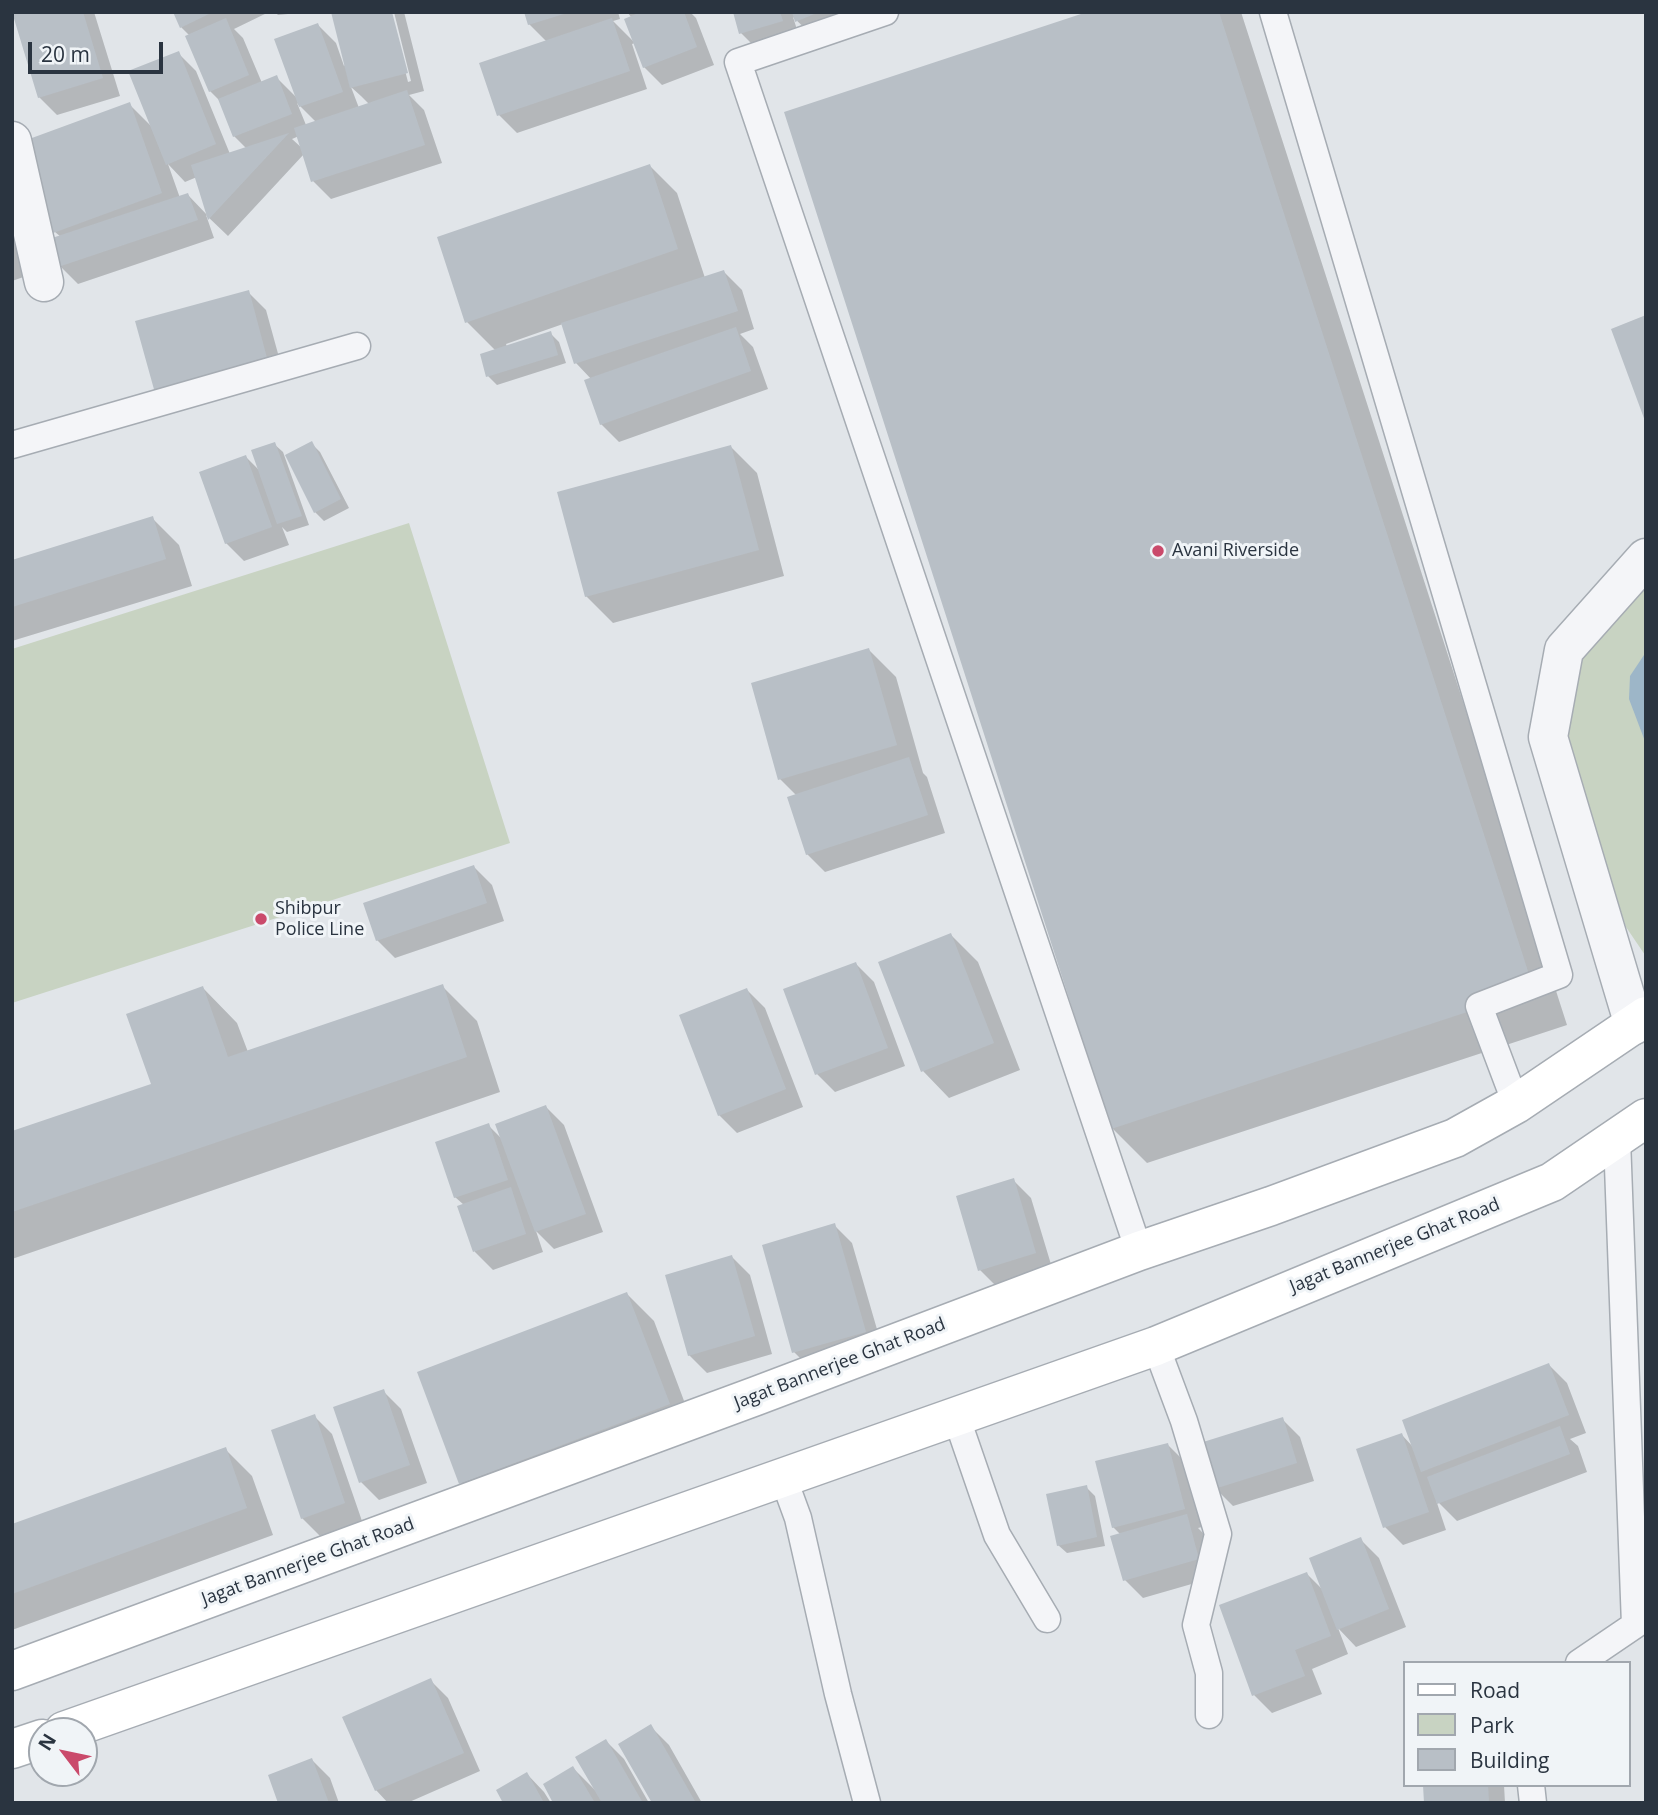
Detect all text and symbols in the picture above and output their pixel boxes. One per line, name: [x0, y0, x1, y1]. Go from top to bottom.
scale bar: [32, 28, 166, 72]
text: 20 m: [41, 40, 90, 68]
place label: Avani Riverside: [1172, 540, 1299, 562]
marker: Avani Riverside: [1150, 543, 1166, 559]
place label: Shibpur Police Line: [275, 898, 364, 940]
marker: Shibpur Police Line: [253, 911, 269, 927]
street label: Jagat Bannerjee Ghat Road: [1287, 1194, 1503, 1298]
street label: Jagat Bannerjee Ghat Road: [731, 1314, 949, 1414]
street label: Jagat Bannerjee Ghat Road: [199, 1513, 417, 1611]
legend: [1402, 1661, 1630, 1787]
text: Road: [1470, 1676, 1520, 1704]
text: Park: [1470, 1711, 1514, 1739]
north arrow: [28, 1717, 98, 1787]
text: N: [32, 1728, 62, 1755]
text: Building: [1470, 1746, 1549, 1774]

